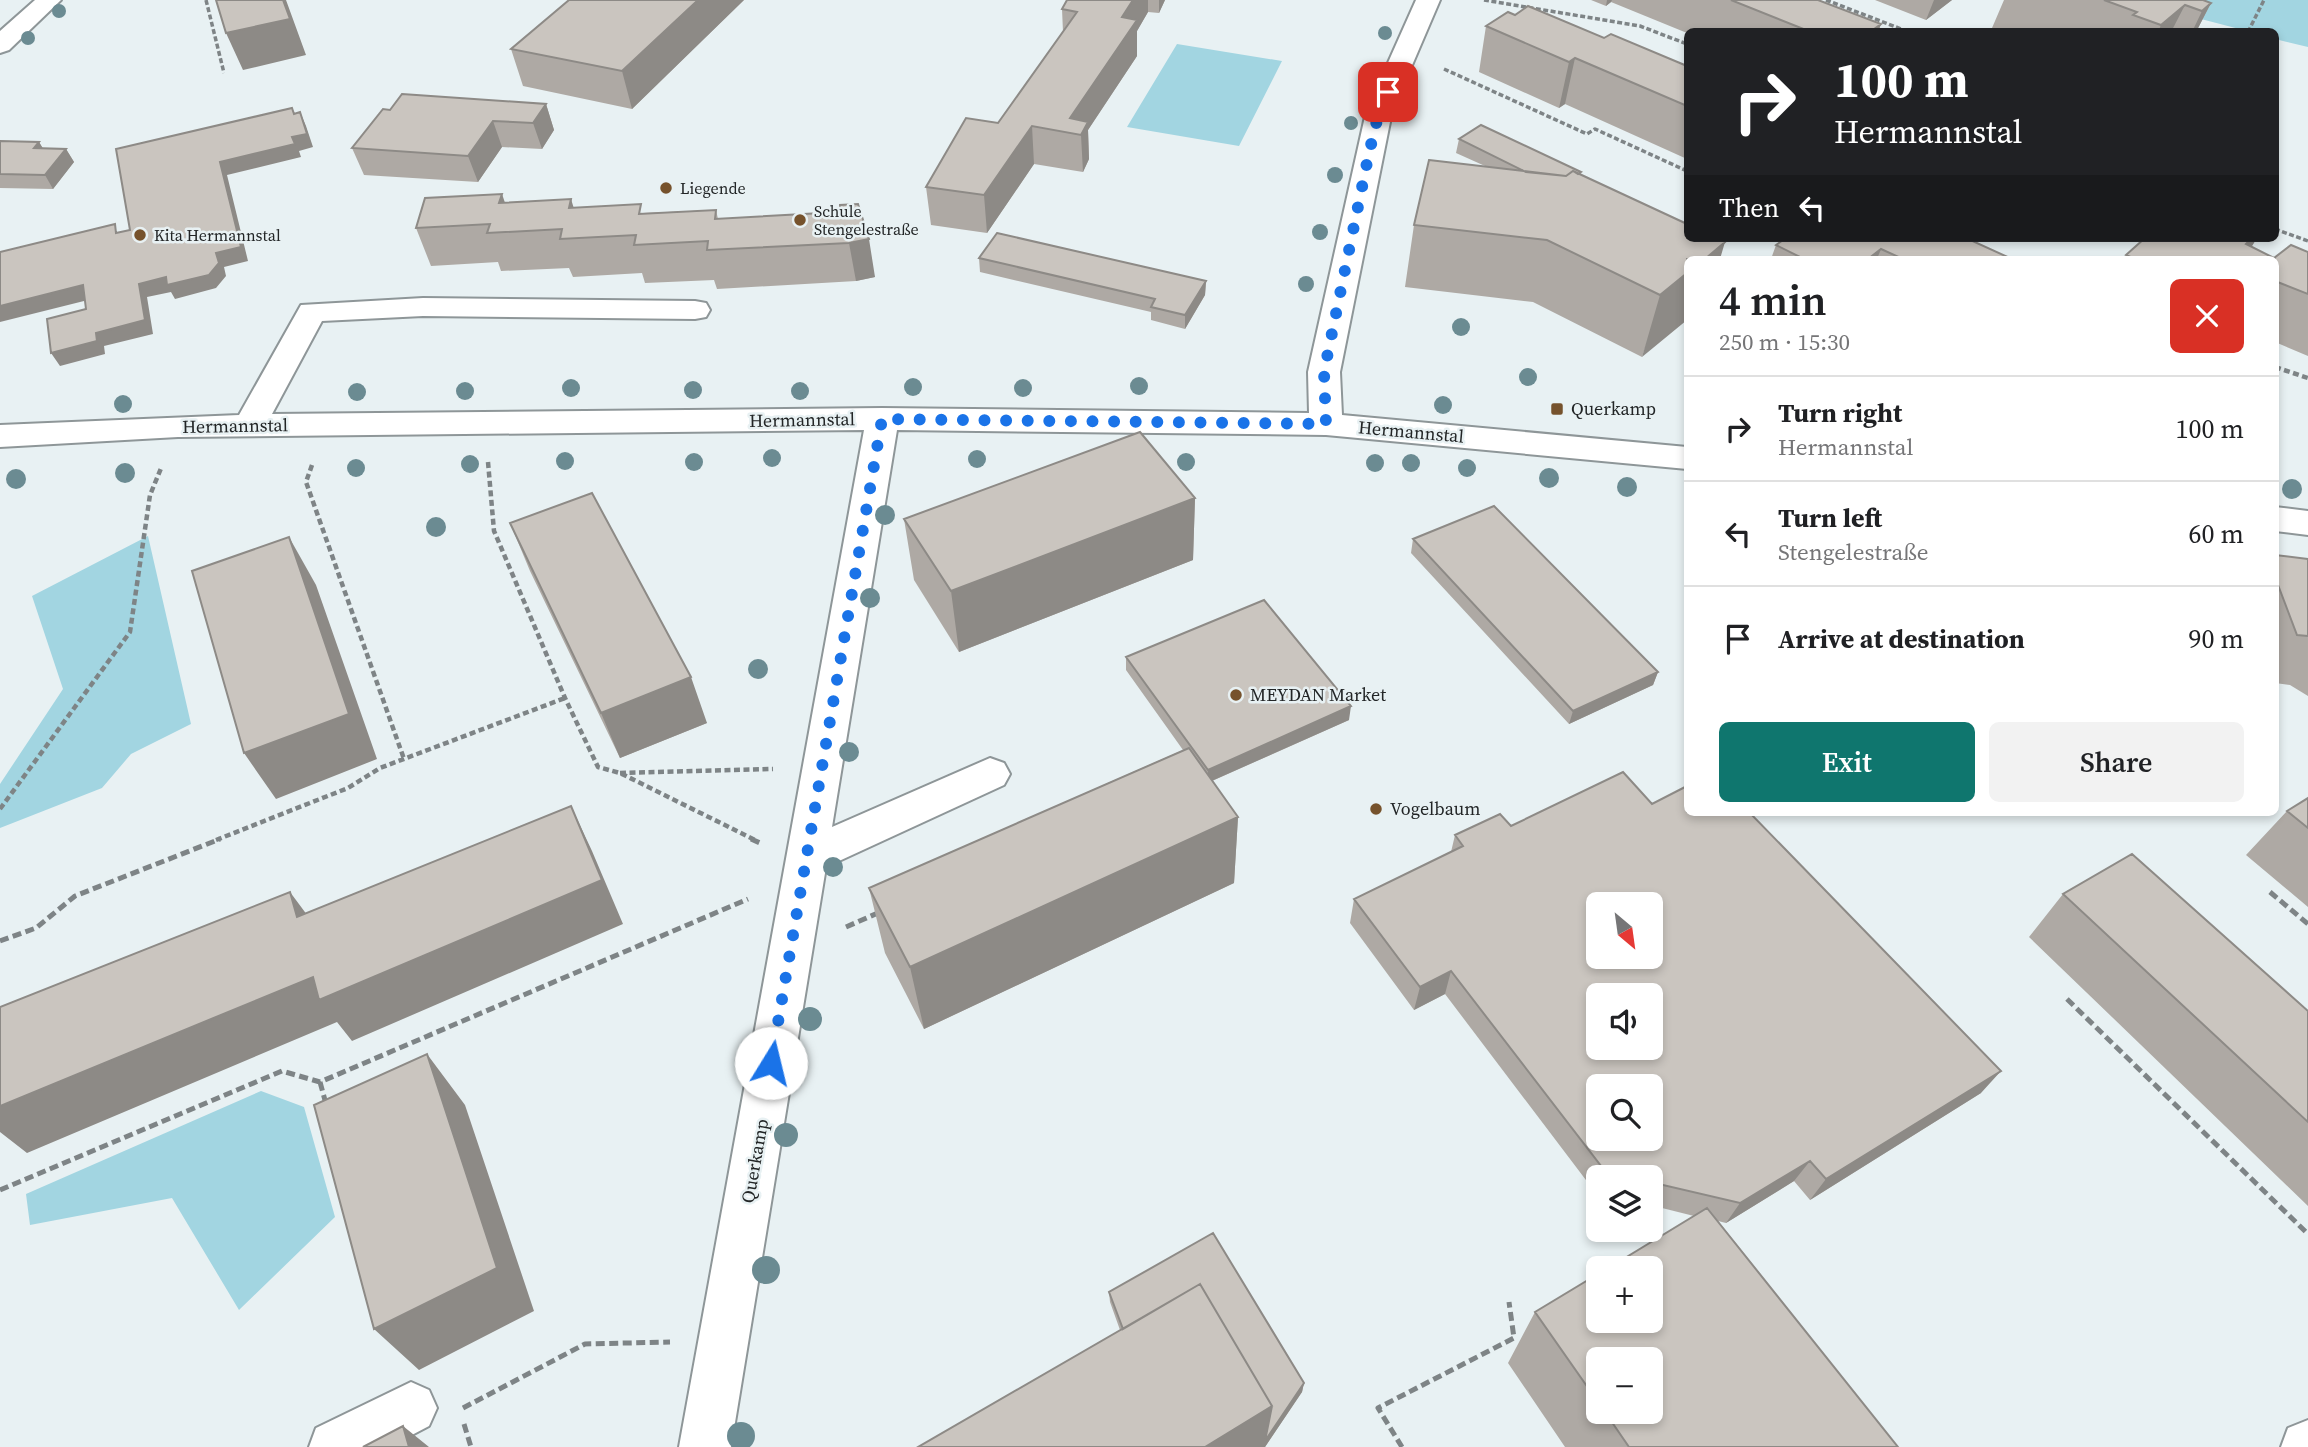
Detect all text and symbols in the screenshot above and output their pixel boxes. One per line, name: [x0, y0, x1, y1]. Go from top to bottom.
text: 100 m: [1834, 46, 1969, 113]
icon: right: [1719, 56, 1810, 147]
pin: [1358, 62, 1418, 122]
icon: arrive: [1369, 73, 1407, 111]
text: Hermannstal: [1834, 110, 2022, 154]
place label: Liegende: [680, 177, 746, 199]
marker: Liegende: [658, 180, 674, 196]
icon: left: [1793, 189, 1831, 227]
text: Then: [1719, 190, 1779, 226]
place label: Schule Stengelestraße: [814, 200, 919, 240]
marker: Schule Stengelestraße: [792, 212, 808, 228]
place label: Kita Hermannstal: [154, 224, 281, 246]
marker: Kita Hermannstal: [132, 227, 148, 243]
text: 4 min: [1719, 271, 1827, 329]
button: close: [2170, 279, 2244, 353]
text: 250 m · 15:30: [1719, 326, 1850, 358]
text: Turn right: [1778, 395, 1902, 431]
place label: Querkamp: [1571, 396, 1656, 421]
marker: Querkamp: [1549, 401, 1565, 417]
street label: Hermannstal: [749, 406, 855, 433]
icon: right: [1719, 410, 1757, 448]
text: 100 m: [2176, 411, 2244, 447]
street label: Hermannstal: [182, 412, 288, 439]
street label: Hermannstal: [1357, 414, 1465, 449]
text: Hermannstal: [1778, 431, 1913, 463]
text: Turn left: [1778, 500, 1882, 536]
icon: left: [1719, 515, 1757, 553]
text: 60 m: [2189, 516, 2244, 552]
text: Stengelestraße: [1778, 536, 1928, 568]
icon: arrive: [1719, 620, 1757, 658]
text: Arrive at destination: [1778, 621, 2025, 657]
text: 90 m: [2189, 621, 2244, 657]
place label: MEYDAN Market: [1250, 682, 1386, 707]
marker: MEYDAN Market: [1228, 687, 1244, 703]
button: Exit: [1719, 722, 1975, 802]
button: Share: [1989, 722, 2244, 802]
place label: Vogelbaum: [1390, 796, 1481, 821]
marker: Vogelbaum: [1368, 801, 1384, 817]
north arrow: [1586, 892, 1662, 970]
map controls: [1586, 892, 1663, 1424]
button: sound: [1586, 983, 1663, 1060]
position arrow: [734, 1026, 808, 1100]
button: search: [1586, 1074, 1663, 1151]
street label: Querkamp: [735, 1117, 774, 1205]
button: layers: [1586, 1165, 1663, 1242]
button: +: [1586, 1256, 1663, 1333]
button: −: [1586, 1347, 1663, 1424]

